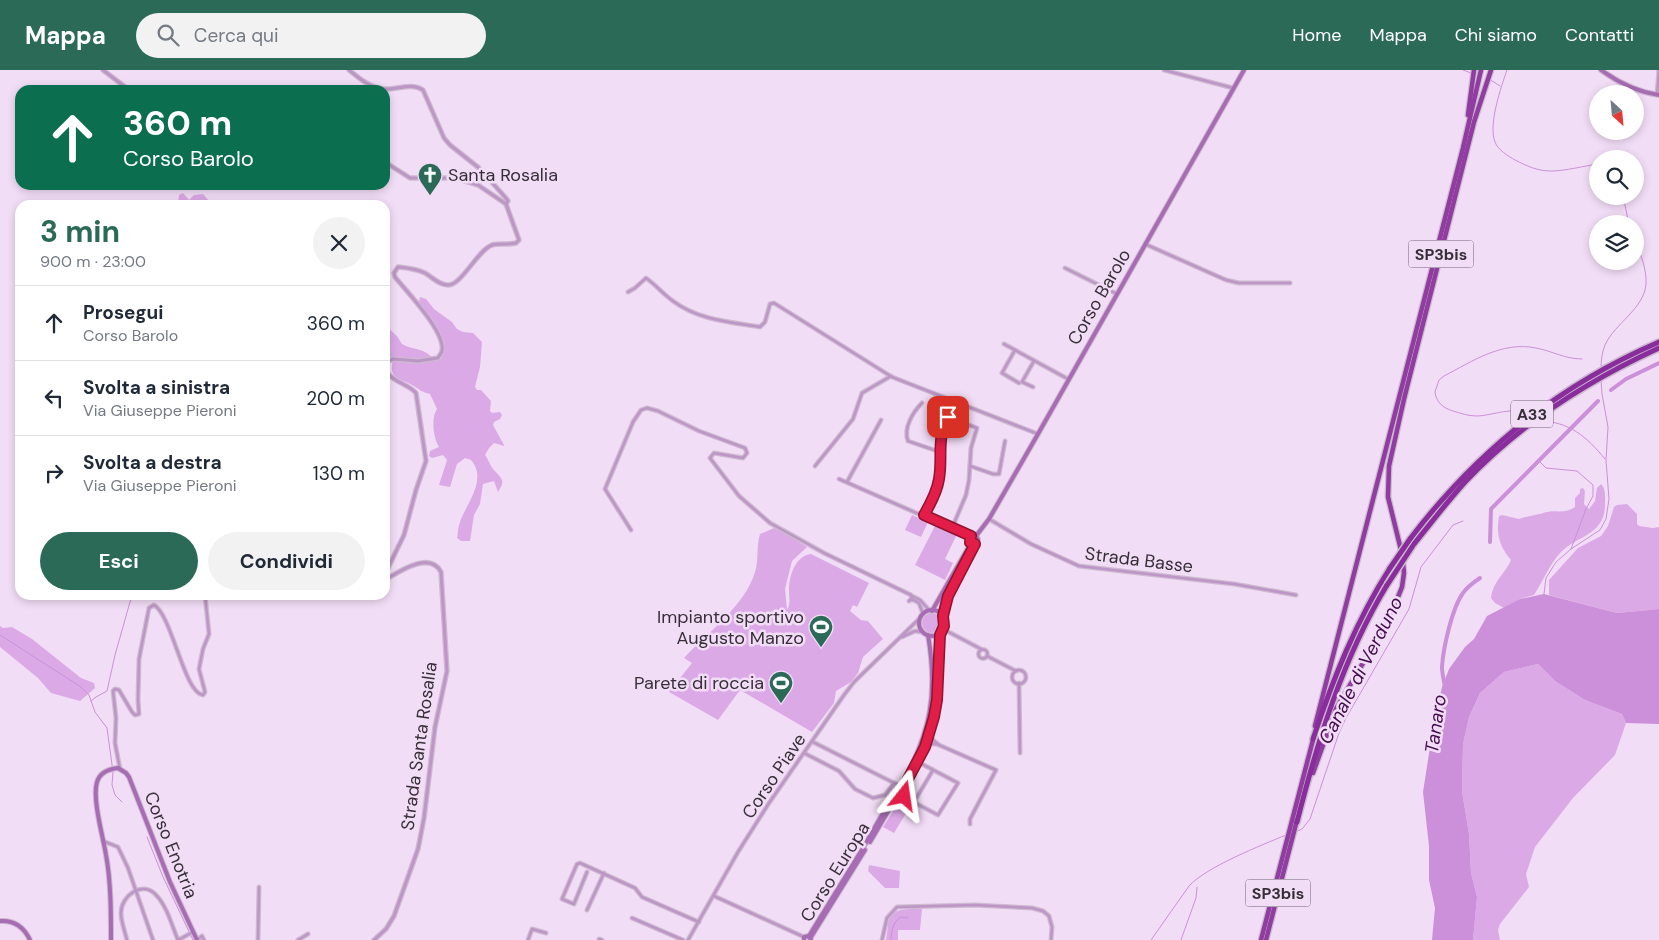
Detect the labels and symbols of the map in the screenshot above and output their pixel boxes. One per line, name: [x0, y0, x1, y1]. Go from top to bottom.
north arrow: [1589, 85, 1644, 140]
church icon: Santa Rosalia: [417, 162, 443, 196]
place label: Santa Rosalia: [448, 163, 558, 187]
road number: SP3bis: [1408, 240, 1474, 268]
street label: Corso Barolo: [1062, 245, 1136, 349]
pin: [927, 396, 969, 438]
road number: A33: [1511, 400, 1553, 428]
street label: Strada Basse: [1084, 541, 1194, 579]
water label: Canale di Verduno: [1312, 592, 1408, 748]
place label: Impianto sportivo Augusto Manzo: [657, 605, 804, 650]
sports icon: Impianto sportivo Augusto Manzo: [808, 614, 834, 648]
street label: Strada Santa Rosalia: [395, 660, 443, 832]
sports icon: Parete di roccia: [768, 670, 794, 704]
place label: Parete di roccia: [634, 671, 764, 695]
water label: Tanaro: [1419, 693, 1452, 755]
street label: Corso Piave: [737, 729, 811, 823]
position arrow: [877, 769, 929, 821]
street label: Corso Enotria: [139, 788, 203, 902]
street label: Corso Europa: [795, 818, 875, 926]
road number: SP3bis: [1246, 880, 1310, 906]

